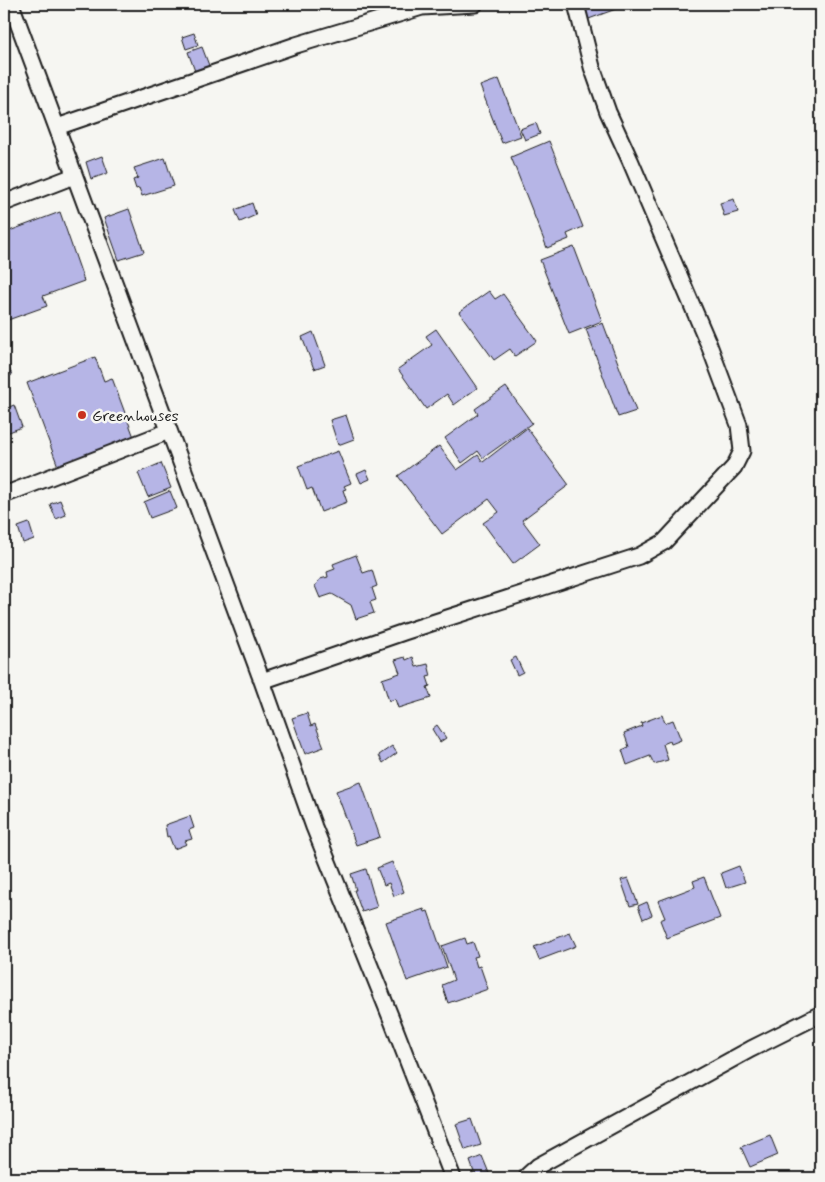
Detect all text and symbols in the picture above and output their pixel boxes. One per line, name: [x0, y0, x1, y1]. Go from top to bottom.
place label: Greenhouses: [92, 406, 179, 427]
marker: Greenhouses: [76, 409, 88, 421]

